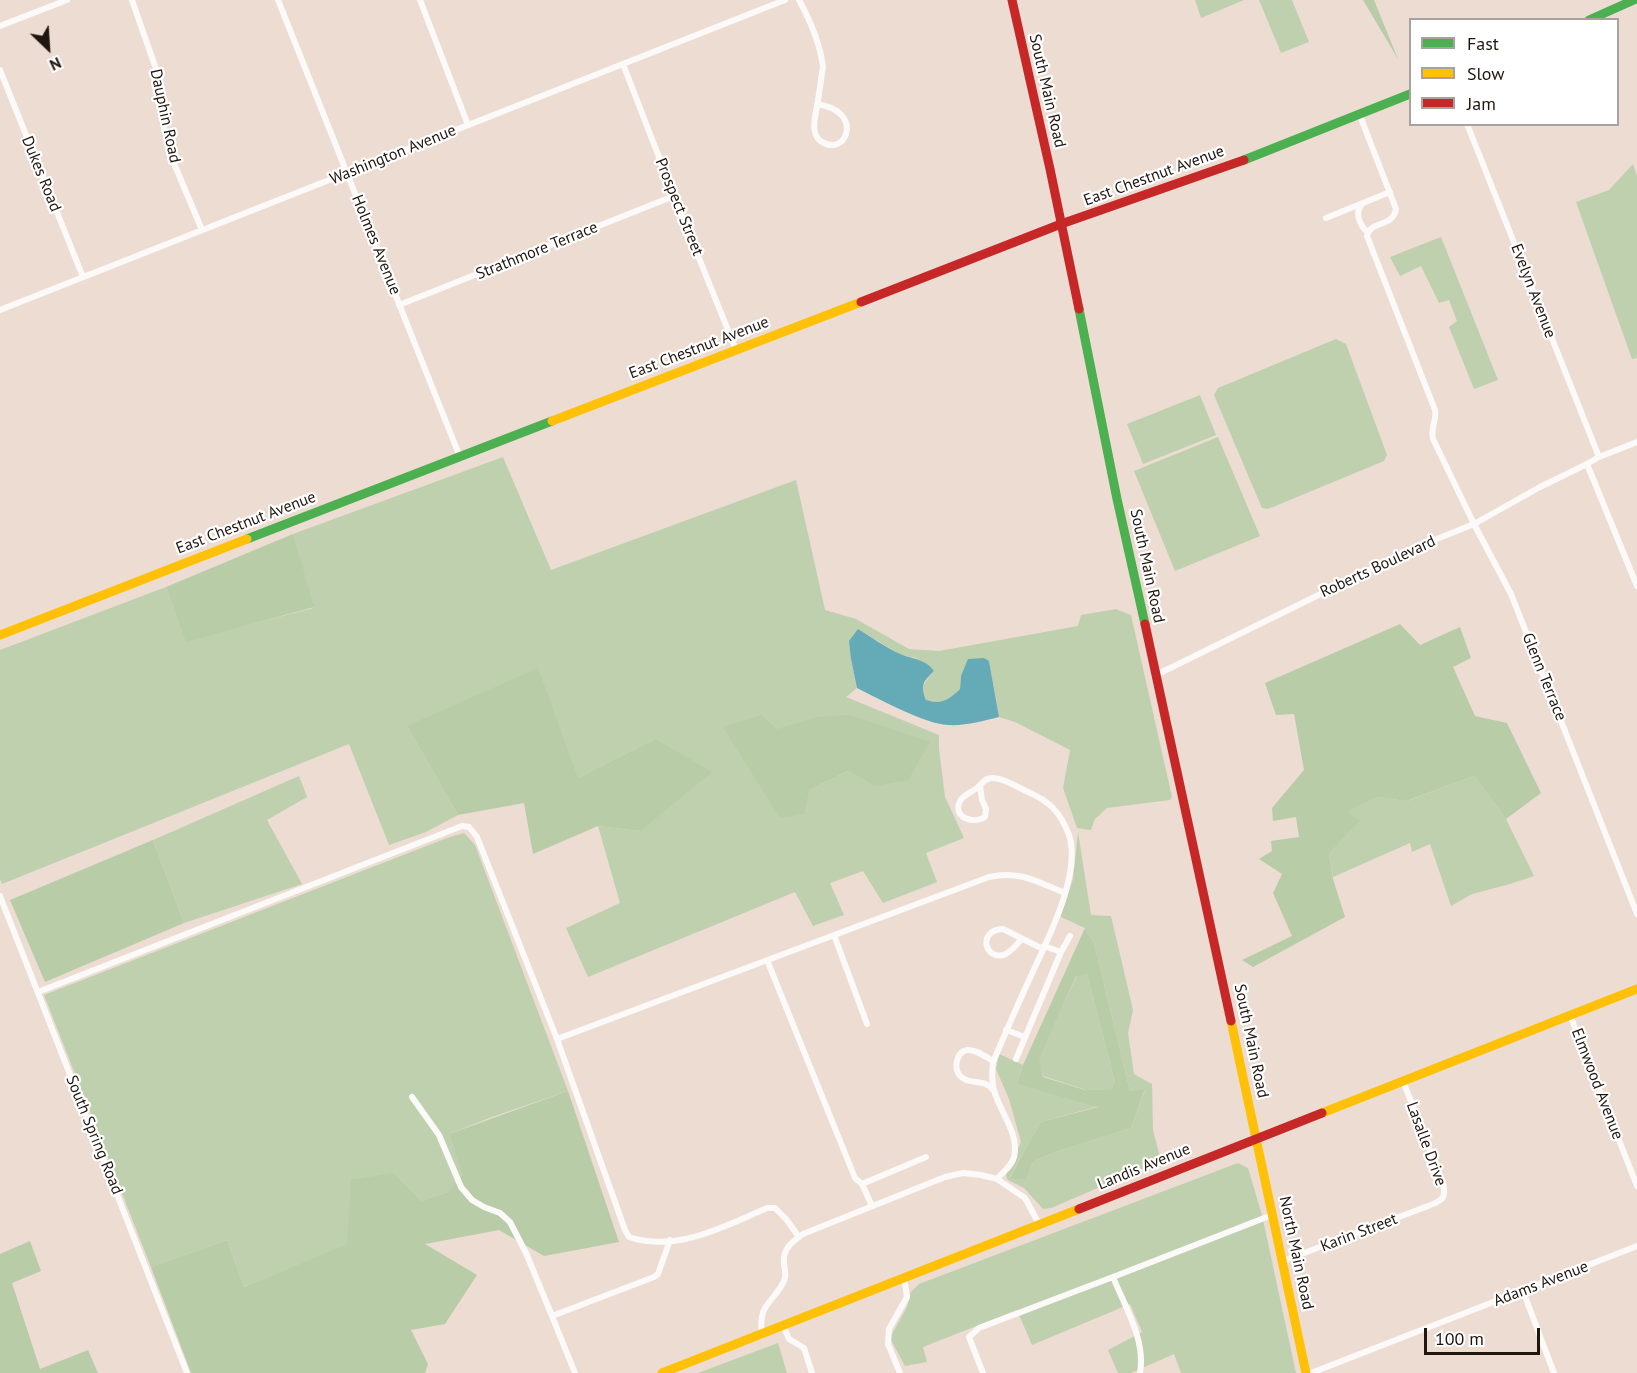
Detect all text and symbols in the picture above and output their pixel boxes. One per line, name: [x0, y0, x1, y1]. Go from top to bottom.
north arrow: [18, 18, 78, 78]
legend: [1409, 18, 1619, 126]
street label: South Main Road: [1025, 32, 1069, 150]
text: Fast: [1467, 32, 1499, 55]
text: N: [47, 53, 65, 76]
text: Slow: [1467, 62, 1505, 85]
street label: Dauphin Road: [146, 67, 184, 165]
text: Jam: [1467, 92, 1496, 115]
street label: Washington Avenue: [327, 121, 459, 189]
street label: Dukes Road: [17, 134, 65, 214]
street label: East Chestnut Avenue: [1081, 142, 1227, 210]
street label: Prospect Street: [651, 155, 707, 259]
street label: Holmes Avenue: [347, 192, 405, 298]
street label: Strathmore Terrace: [473, 218, 601, 284]
street label: Evelyn Avenue: [1506, 241, 1560, 341]
street label: East Chestnut Avenue: [626, 312, 772, 384]
street label: East Chestnut Avenue: [173, 487, 319, 559]
street label: South Main Road: [1126, 507, 1168, 625]
street label: Roberts Boulevard: [1317, 532, 1439, 602]
street label: Glenn Terrace: [1518, 630, 1570, 724]
street label: South Main Road: [1230, 982, 1272, 1100]
street label: Elmwood Avenue: [1567, 1026, 1627, 1142]
street label: South Spring Road: [61, 1073, 127, 1197]
street label: Lasalle Drive: [1402, 1099, 1450, 1189]
street label: Landis Avenue: [1095, 1140, 1193, 1194]
street label: North Main Road: [1275, 1195, 1317, 1311]
street label: Karin Street: [1318, 1210, 1400, 1256]
street label: Adams Avenue: [1491, 1257, 1591, 1311]
scale bar: [1427, 1316, 1542, 1354]
text: 100 m: [1435, 1327, 1484, 1350]

